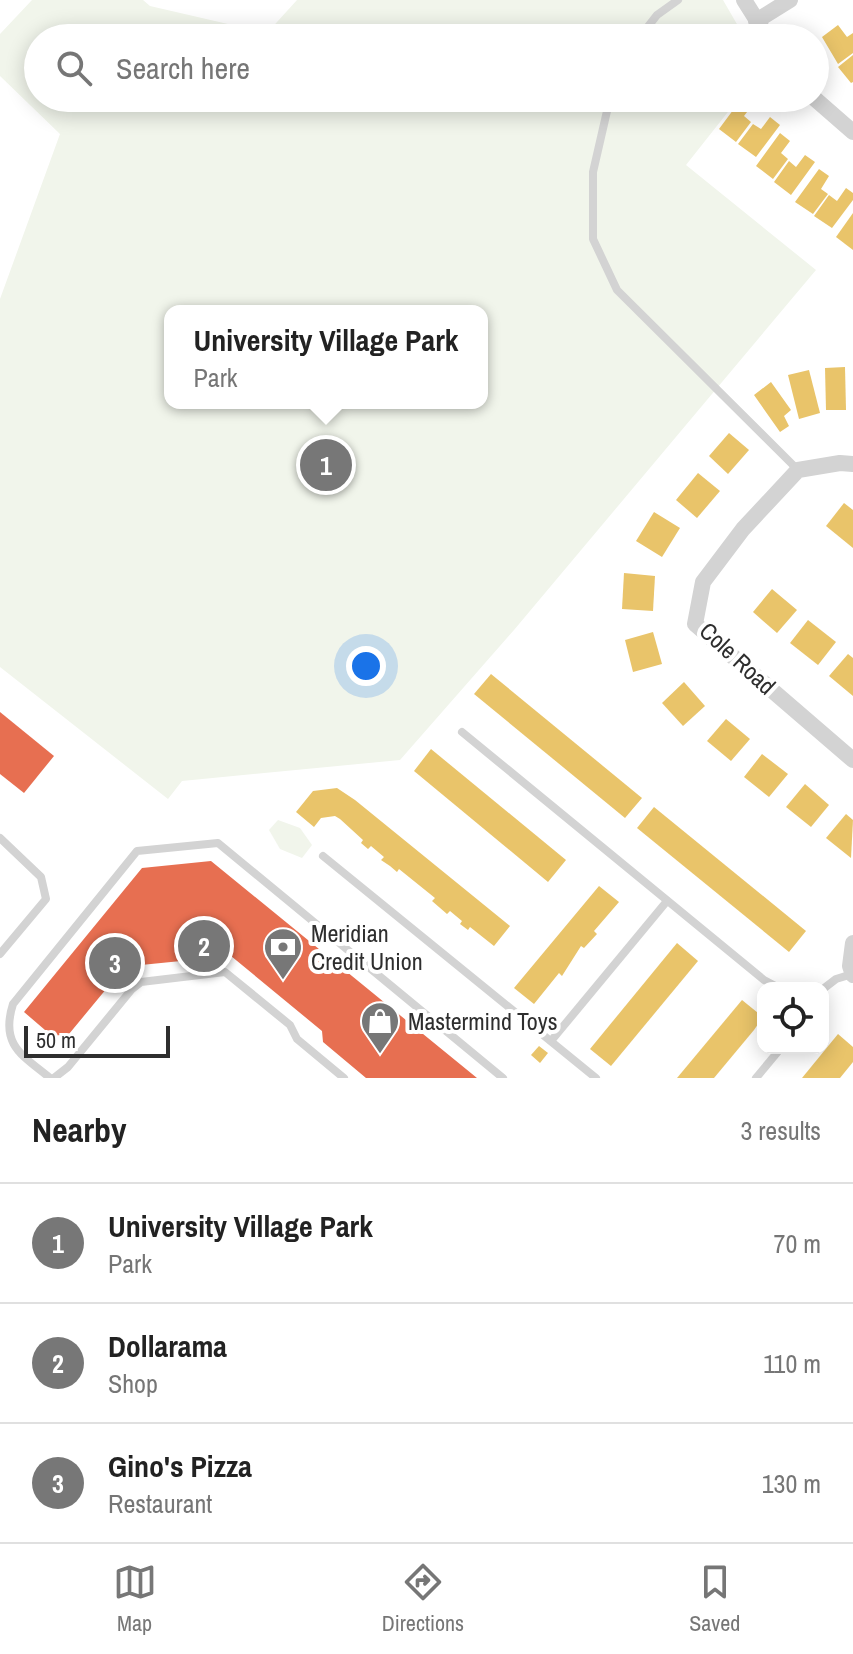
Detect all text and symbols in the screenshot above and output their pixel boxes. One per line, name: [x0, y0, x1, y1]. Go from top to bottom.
search box: [24, 24, 829, 112]
icon: search: [52, 46, 96, 90]
text: Search here: [116, 48, 250, 88]
popup: [164, 305, 488, 409]
text: University Village Park: [194, 320, 458, 360]
text: Park: [194, 360, 237, 395]
pin: 1: [300, 435, 352, 495]
street label: Cole Road: [693, 615, 783, 701]
your location: [346, 646, 386, 686]
pin: 2: [178, 916, 230, 976]
place label: Meridian Credit Union: [311, 917, 423, 977]
bank icon: Meridian Credit Union: [262, 926, 304, 981]
pin: 3: [89, 933, 141, 993]
map controls: [757, 982, 829, 1054]
button: locate: [757, 982, 829, 1054]
shop icon: Mastermind Toys: [359, 1000, 401, 1055]
place label: Mastermind Toys: [408, 1005, 558, 1037]
scale bar: [24, 1022, 170, 1058]
text: 50 m: [36, 1025, 76, 1055]
text: Nearby: [32, 1107, 127, 1153]
text: 3 results: [740, 1113, 821, 1148]
text: University Village Park: [108, 1206, 373, 1246]
text: 1: [52, 1226, 64, 1261]
text: 70 m: [774, 1226, 821, 1261]
text: Park: [108, 1246, 152, 1281]
text: Dollarama: [108, 1326, 227, 1366]
text: 2: [52, 1346, 64, 1381]
text: 110 m: [763, 1346, 821, 1381]
text: Shop: [108, 1366, 158, 1401]
text: Gino's Pizza: [108, 1446, 252, 1486]
text: 3: [52, 1466, 64, 1501]
text: 130 m: [762, 1466, 821, 1501]
text: Restaurant: [108, 1486, 212, 1521]
tab: Map: [113, 1560, 157, 1638]
tab: Directions: [382, 1560, 464, 1638]
tab: Saved: [689, 1560, 740, 1638]

